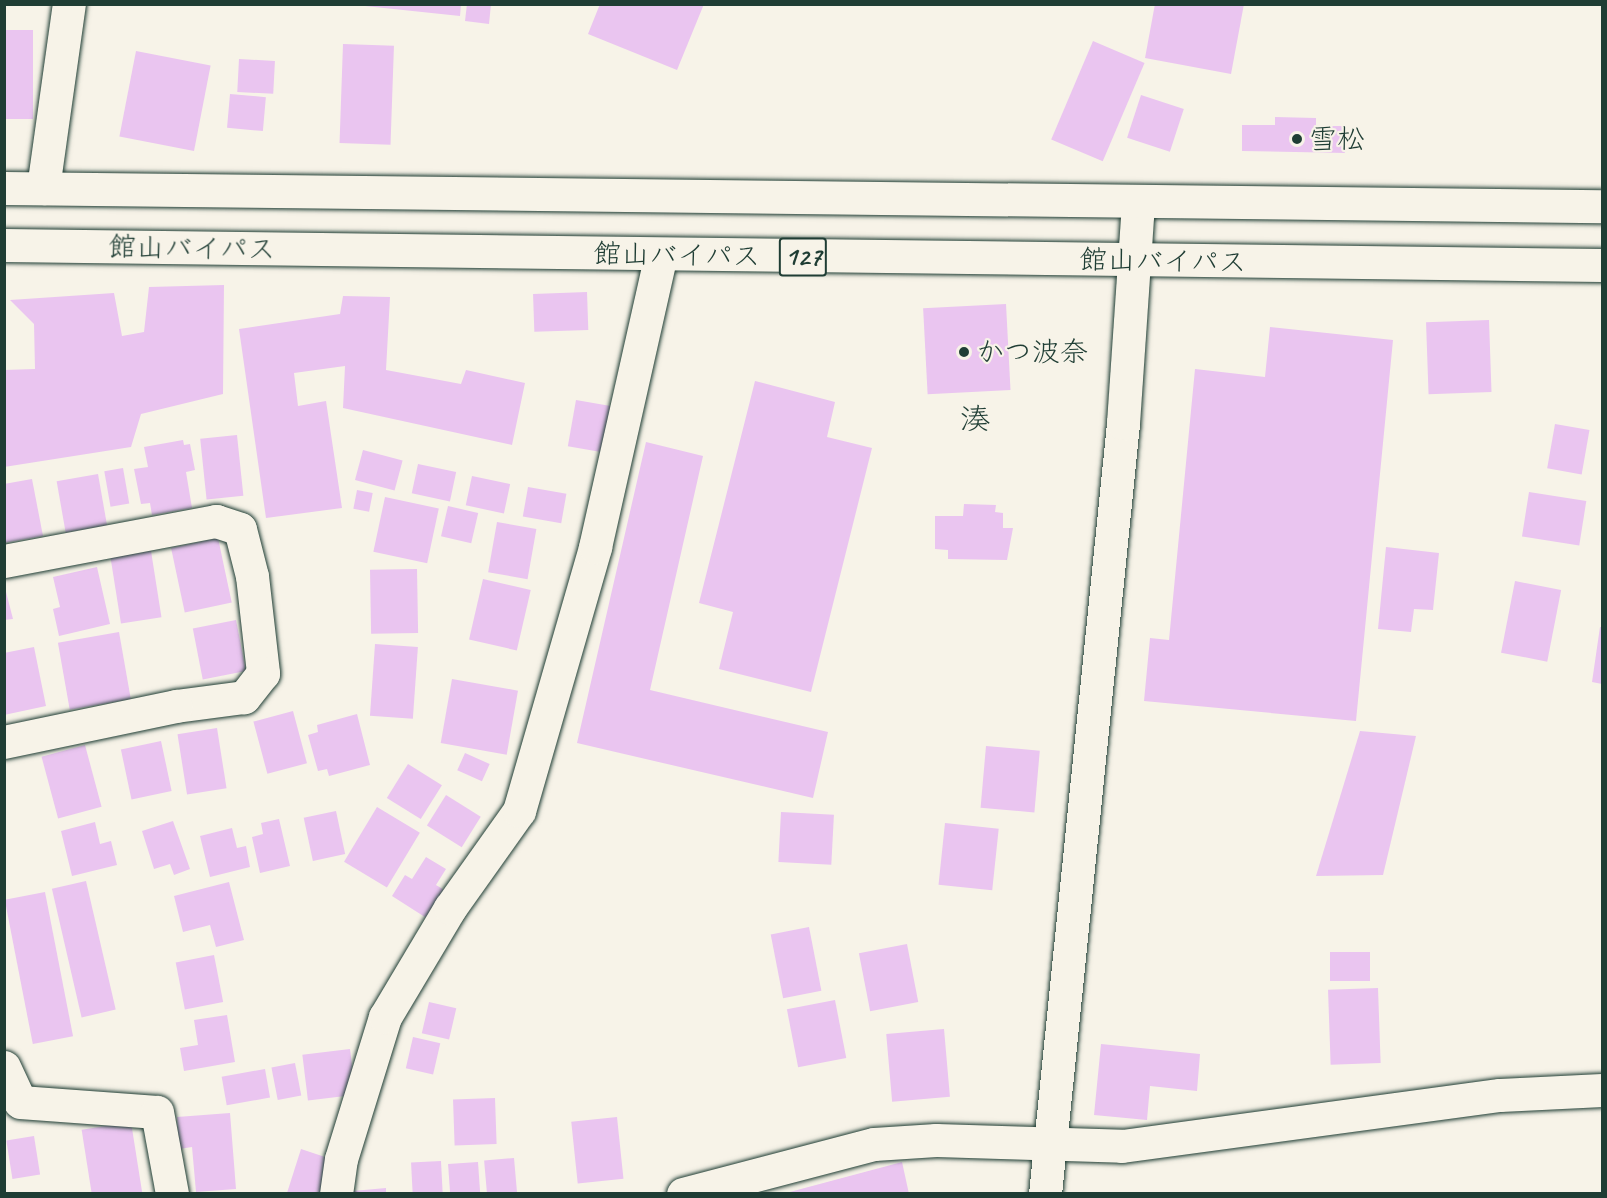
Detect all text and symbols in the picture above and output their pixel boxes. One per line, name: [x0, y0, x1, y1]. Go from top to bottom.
place label: 雪松: [1309, 122, 1365, 156]
marker: 雪松: [1290, 132, 1304, 146]
street label: 館山バイパス: [108, 230, 276, 266]
road number: 127: [778, 233, 828, 281]
street label: 館山バイパス: [593, 237, 761, 273]
street label: 館山バイパス: [1079, 243, 1247, 279]
place label: かつ波奈: [976, 335, 1088, 369]
marker: かつ波奈: [957, 345, 971, 359]
district label: 湊: [960, 401, 990, 437]

